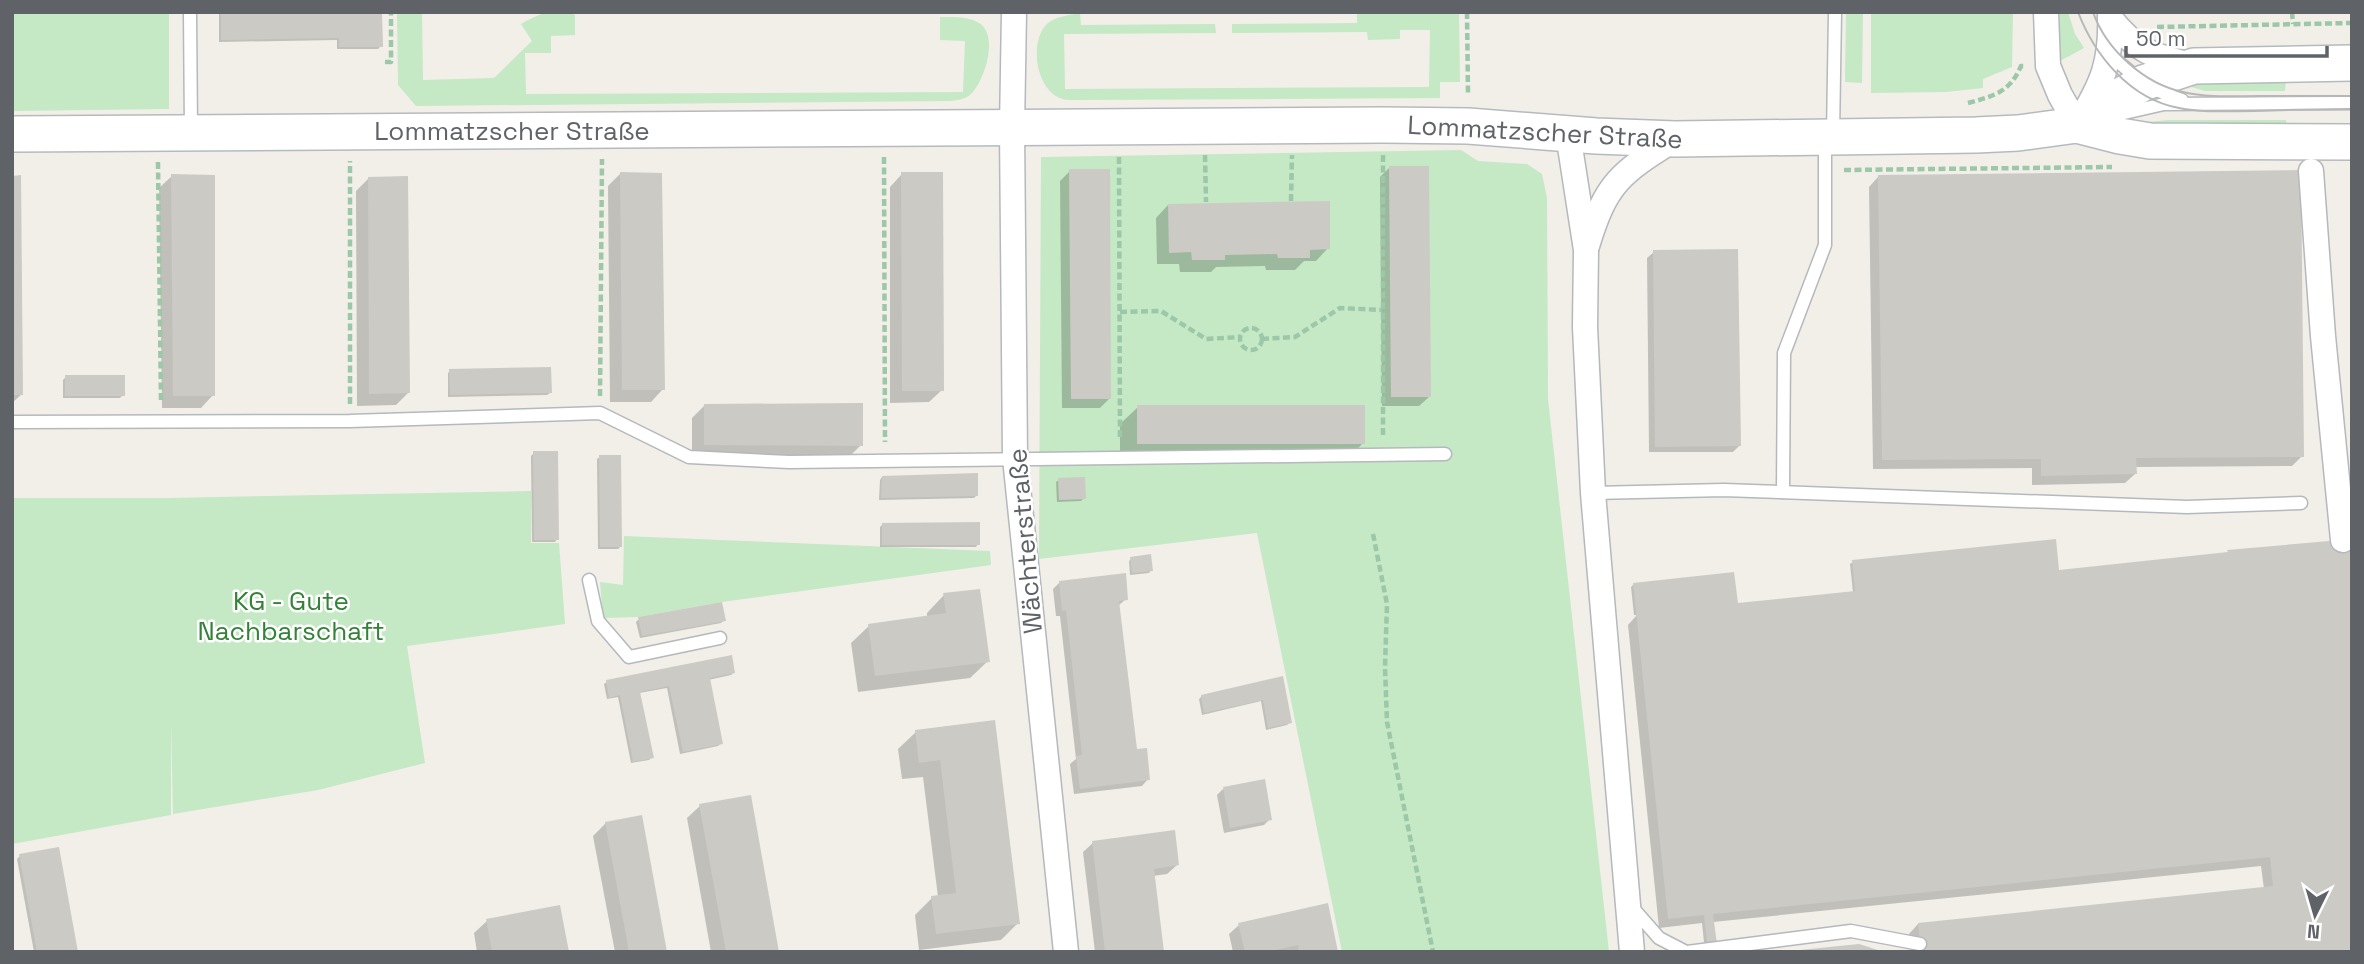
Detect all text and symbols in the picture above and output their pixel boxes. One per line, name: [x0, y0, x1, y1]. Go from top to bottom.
scale bar: [2126, 14, 2327, 58]
text: 50 m: [2136, 25, 2186, 52]
street label: Lommatzscher Straße: [1407, 108, 1683, 156]
street label: Lommatzscher Straße: [374, 114, 650, 148]
street label: Wächterstraße: [1000, 447, 1050, 635]
park label: KG - Gute Nachbarschaft: [198, 584, 384, 648]
north arrow: [2280, 880, 2350, 950]
text: N: [2306, 918, 2321, 944]

